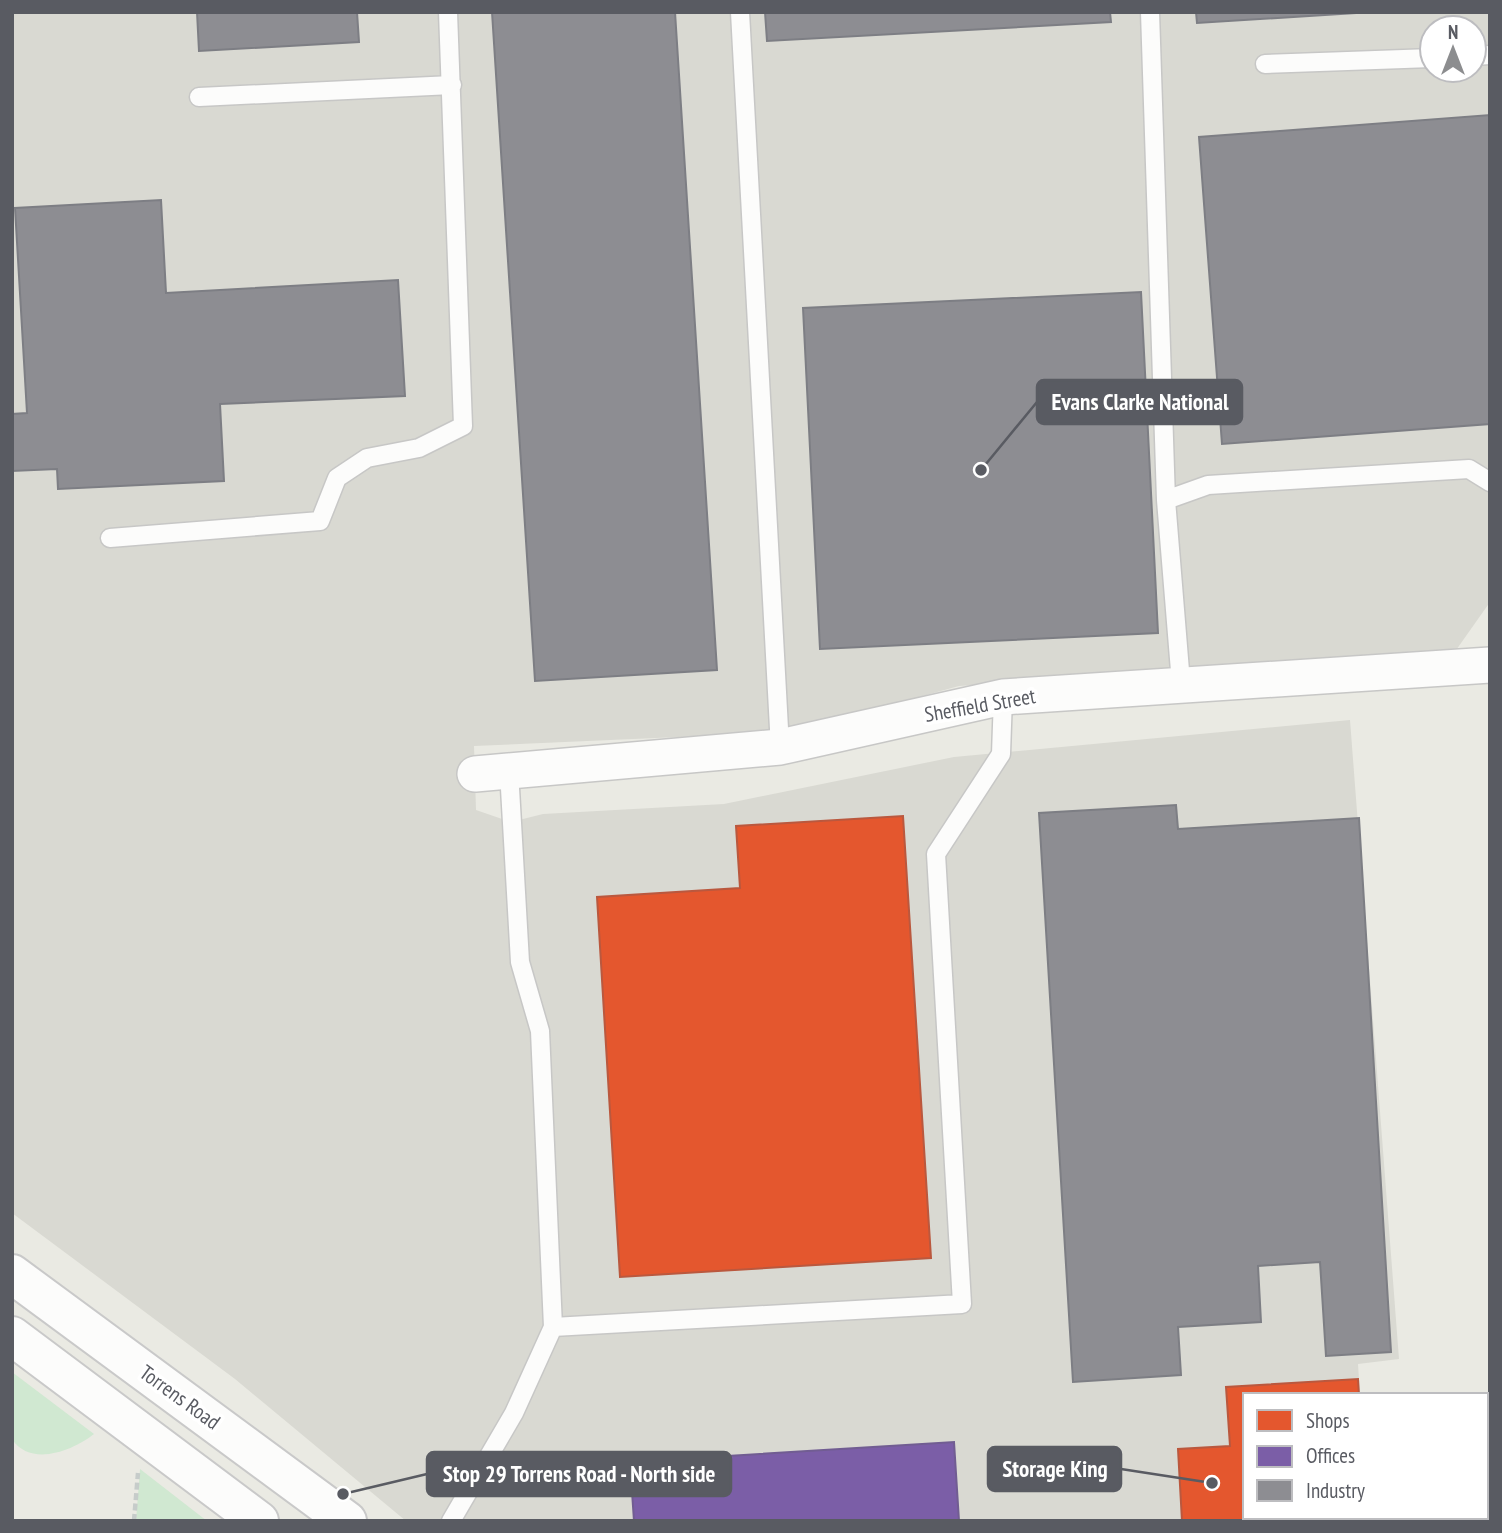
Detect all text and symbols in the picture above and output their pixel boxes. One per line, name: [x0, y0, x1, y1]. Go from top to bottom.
north arrow: [1418, 14, 1488, 84]
text: N: [1448, 20, 1458, 44]
callout: Evans Clarke National: [1037, 380, 1242, 424]
text: Evans Clarke National: [1052, 387, 1229, 416]
street label: Sheffield Street: [922, 682, 1038, 728]
street label: Torrens Road: [134, 1359, 226, 1435]
legend: [1243, 1393, 1488, 1519]
text: Shops: [1306, 1407, 1350, 1434]
text: Offices: [1306, 1442, 1355, 1469]
callout: Storage King: [988, 1447, 1121, 1491]
callout: Stop 29 Torrens Road - North side: [427, 1452, 731, 1496]
text: Storage King: [1002, 1454, 1108, 1483]
text: Stop 29 Torrens Road - North side: [443, 1459, 715, 1488]
text: Industry: [1306, 1477, 1365, 1504]

